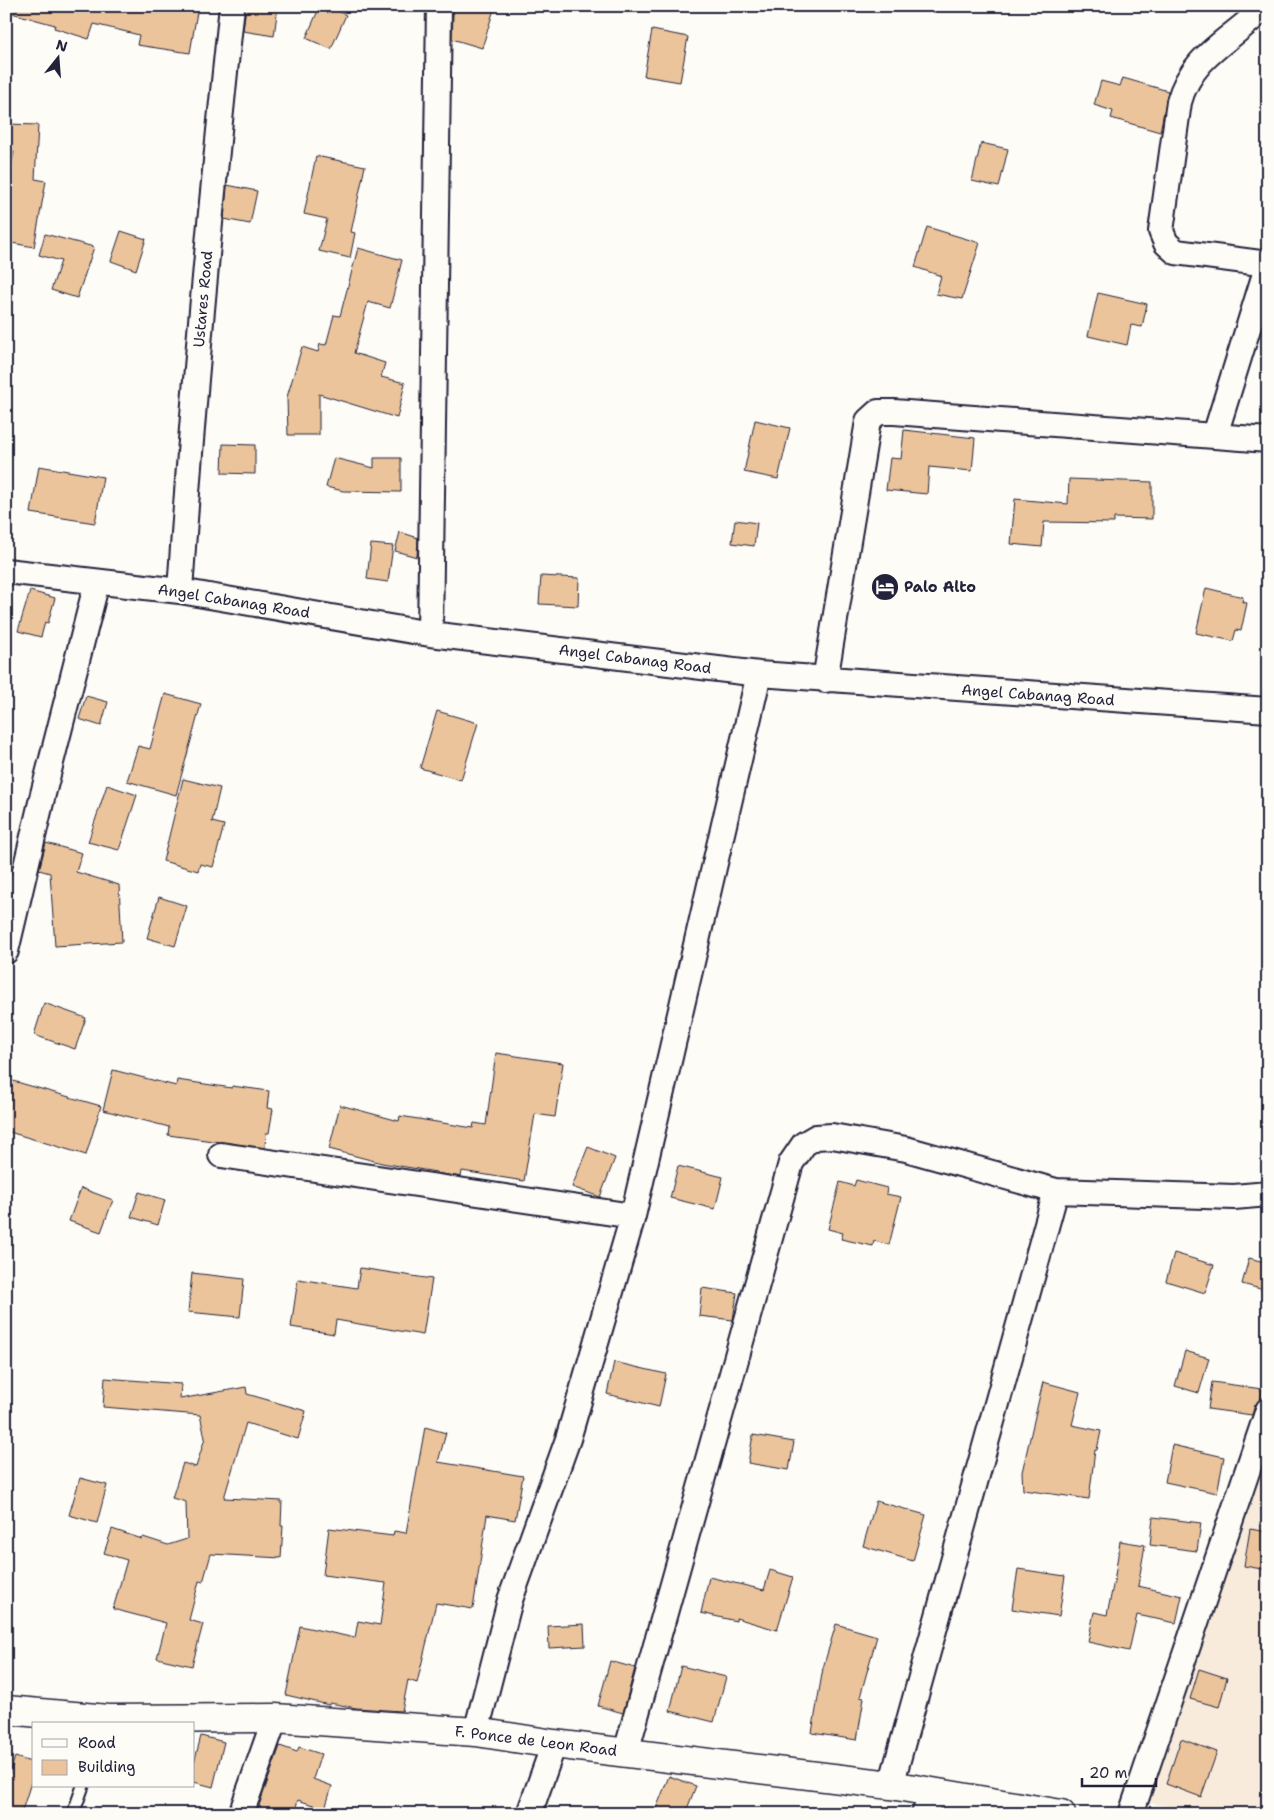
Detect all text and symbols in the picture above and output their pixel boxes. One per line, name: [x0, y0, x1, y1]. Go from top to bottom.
north arrow: [32, 32, 82, 82]
text: N: [54, 35, 70, 56]
street label: Ustares Road: [189, 249, 217, 348]
hotel icon: Palo Alto: [870, 572, 900, 602]
place label: Palo Alto: [904, 577, 976, 597]
street label: Angel Cabanag Road: [157, 579, 312, 623]
street label: Angel Cabanag Road: [558, 640, 713, 678]
street label: Angel Cabanag Road: [961, 680, 1116, 710]
street label: F. Ponce de Leon Road: [454, 1721, 619, 1761]
legend: [32, 1722, 195, 1788]
text: Road: [78, 1733, 116, 1753]
scale bar: [1082, 1755, 1155, 1787]
text: Building: [78, 1757, 135, 1777]
text: 20 m: [1089, 1763, 1128, 1783]

